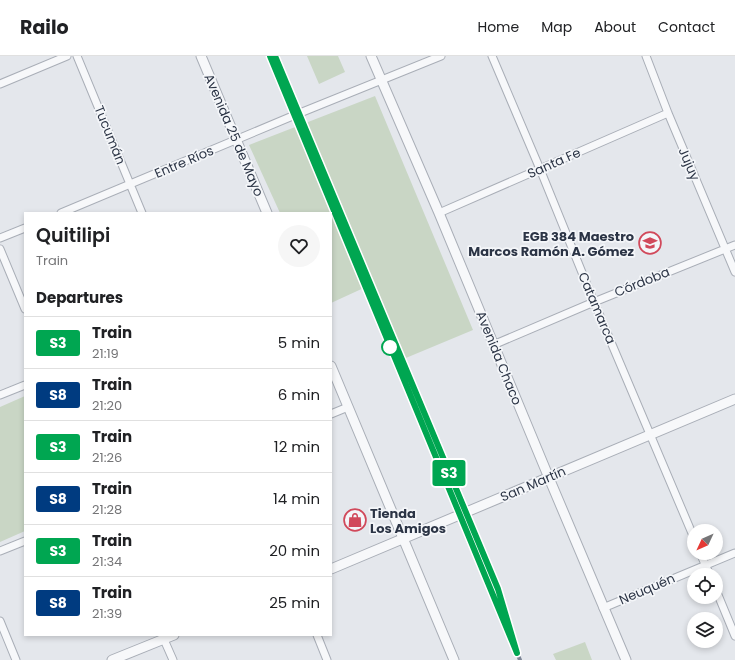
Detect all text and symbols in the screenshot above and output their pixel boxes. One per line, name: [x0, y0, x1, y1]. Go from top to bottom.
text: Railo: [20, 14, 69, 41]
text: Home: [477, 17, 519, 37]
text: Map: [541, 17, 572, 37]
text: About: [594, 17, 636, 37]
text: Contact: [658, 17, 715, 37]
street label: Avenida 25 de Mayo: [200, 71, 268, 199]
street label: Tucumán: [90, 103, 130, 167]
street label: Entre Ríos: [152, 141, 217, 183]
street label: Santa Fe: [524, 143, 584, 183]
street label: Jujuy: [674, 145, 705, 184]
text: Quitilipi: [36, 222, 110, 249]
button: heart: [278, 225, 320, 267]
place label: EGB 384 Maestro Marcos Ramón A. Gómez: [468, 227, 635, 261]
school or university icon: EGB 384 Maestro Marcos Ramón A. Gómez: [637, 230, 663, 256]
text: Train: [36, 251, 68, 270]
street label: Córdoba: [612, 262, 672, 302]
street label: Catamarca: [573, 269, 621, 347]
text: Departures: [36, 287, 123, 308]
street label: Avenida Chaco: [471, 308, 527, 408]
text: Train: [92, 322, 132, 343]
text: 5 min: [278, 332, 320, 353]
text: S3: [49, 333, 67, 353]
unlabelled marker: [381, 338, 399, 356]
text: 21:19: [92, 344, 119, 363]
text: Train: [92, 374, 132, 395]
text: 6 min: [278, 384, 320, 405]
text: S8: [49, 385, 67, 405]
text: 21:20: [92, 396, 122, 415]
text: Train: [92, 426, 132, 447]
text: 12 min: [274, 436, 320, 457]
text: S3: [49, 437, 67, 457]
text: 21:26: [92, 448, 122, 467]
line badge: S3: [431, 460, 467, 486]
street label: San Martín: [497, 462, 569, 506]
text: S3: [440, 463, 458, 483]
text: Train: [92, 478, 132, 499]
text: 14 min: [273, 488, 320, 509]
text: S8: [49, 489, 67, 509]
text: 21:28: [92, 500, 122, 519]
place label: Tienda Los Amigos: [370, 504, 446, 538]
shop icon: Tienda Los Amigos: [342, 507, 368, 533]
north arrow: [687, 524, 723, 560]
map controls: [687, 524, 723, 648]
text: Train: [92, 530, 132, 551]
text: 20 min: [269, 540, 320, 561]
text: S3: [49, 541, 67, 561]
text: 21:34: [92, 552, 122, 571]
button: locate: [687, 568, 723, 604]
street label: Neuquén: [616, 569, 678, 609]
text: Train: [92, 582, 132, 603]
text: 25 min: [269, 592, 320, 613]
text: S8: [49, 593, 67, 613]
text: 21:39: [92, 604, 122, 623]
button: layers: [687, 612, 723, 648]

